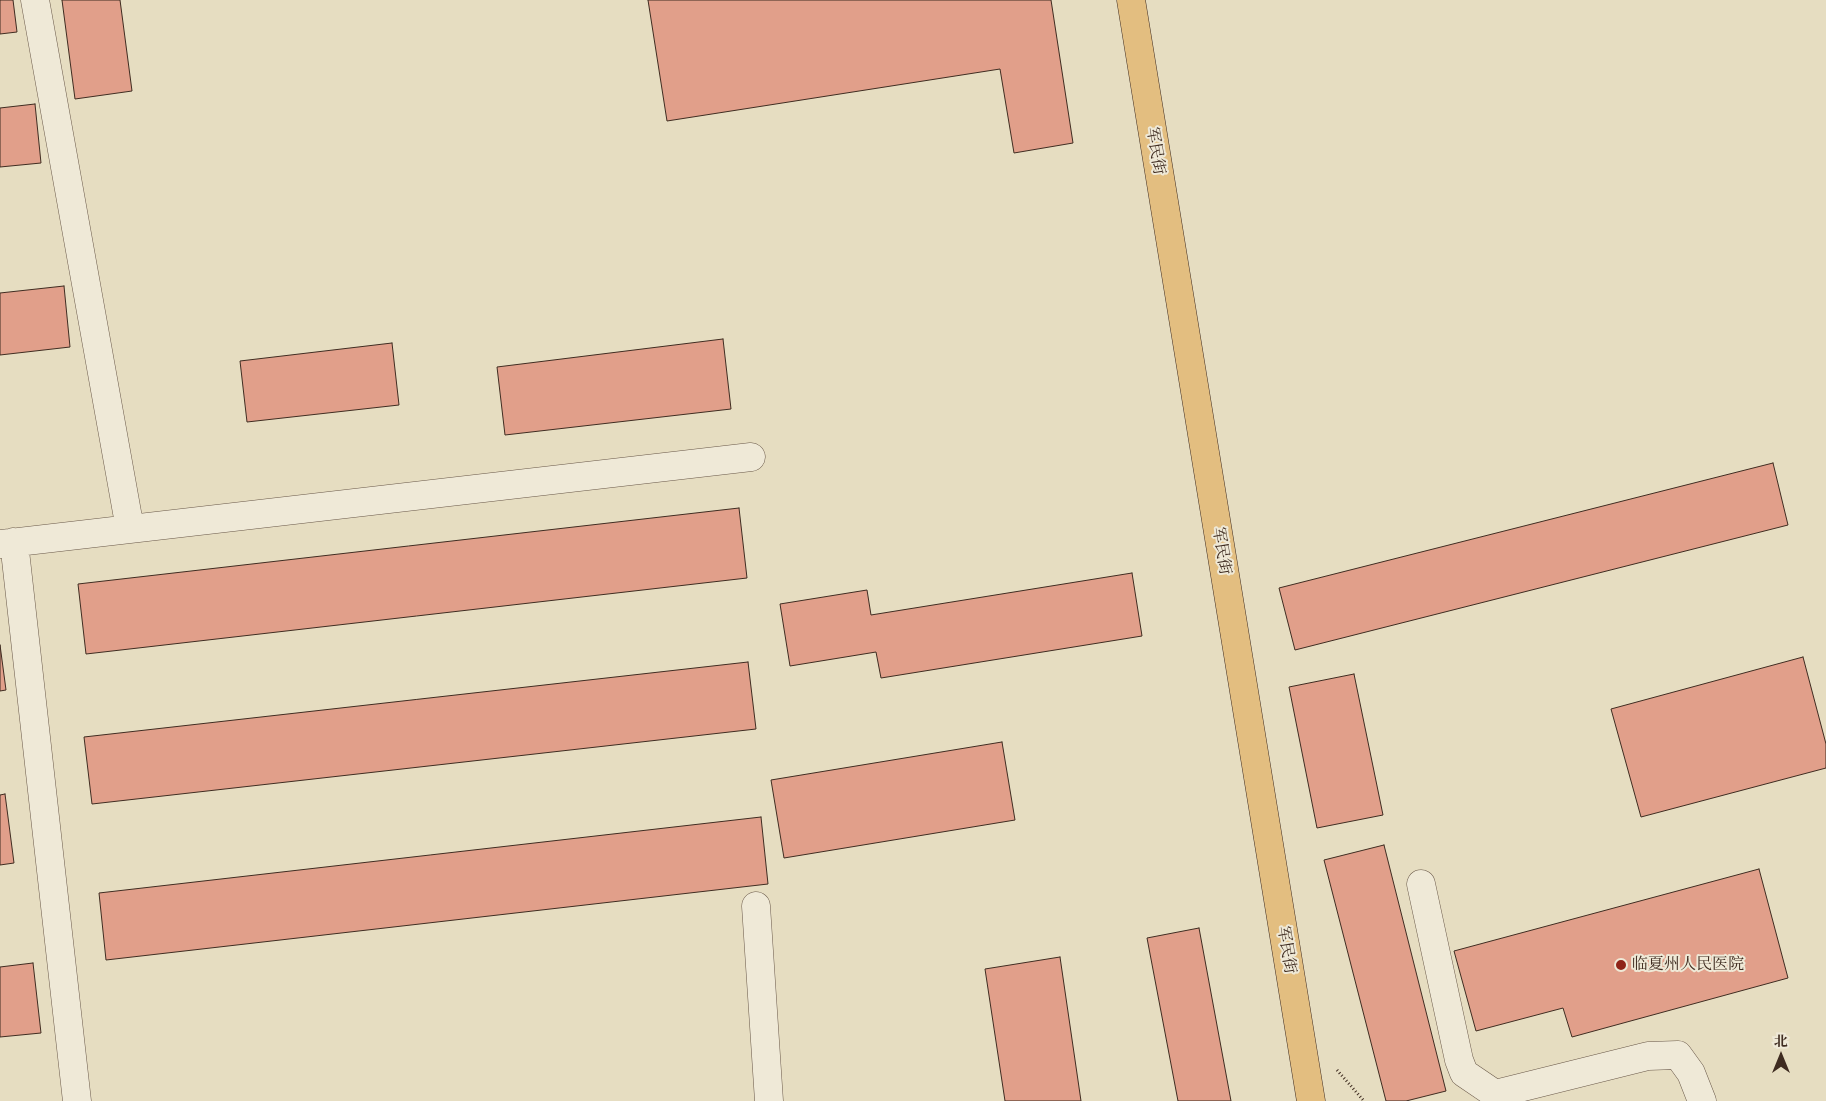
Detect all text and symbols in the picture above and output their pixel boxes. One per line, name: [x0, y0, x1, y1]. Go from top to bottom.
street label: 军民街: [1142, 126, 1168, 176]
street label: 军民街: [1208, 526, 1234, 576]
street label: 军民街: [1273, 925, 1299, 975]
place label: 临夏州人民医院: [1632, 955, 1744, 975]
marker: 临夏州人民医院: [1614, 958, 1628, 972]
north arrow: [1756, 1031, 1806, 1081]
text: 北: [1774, 1031, 1788, 1051]

